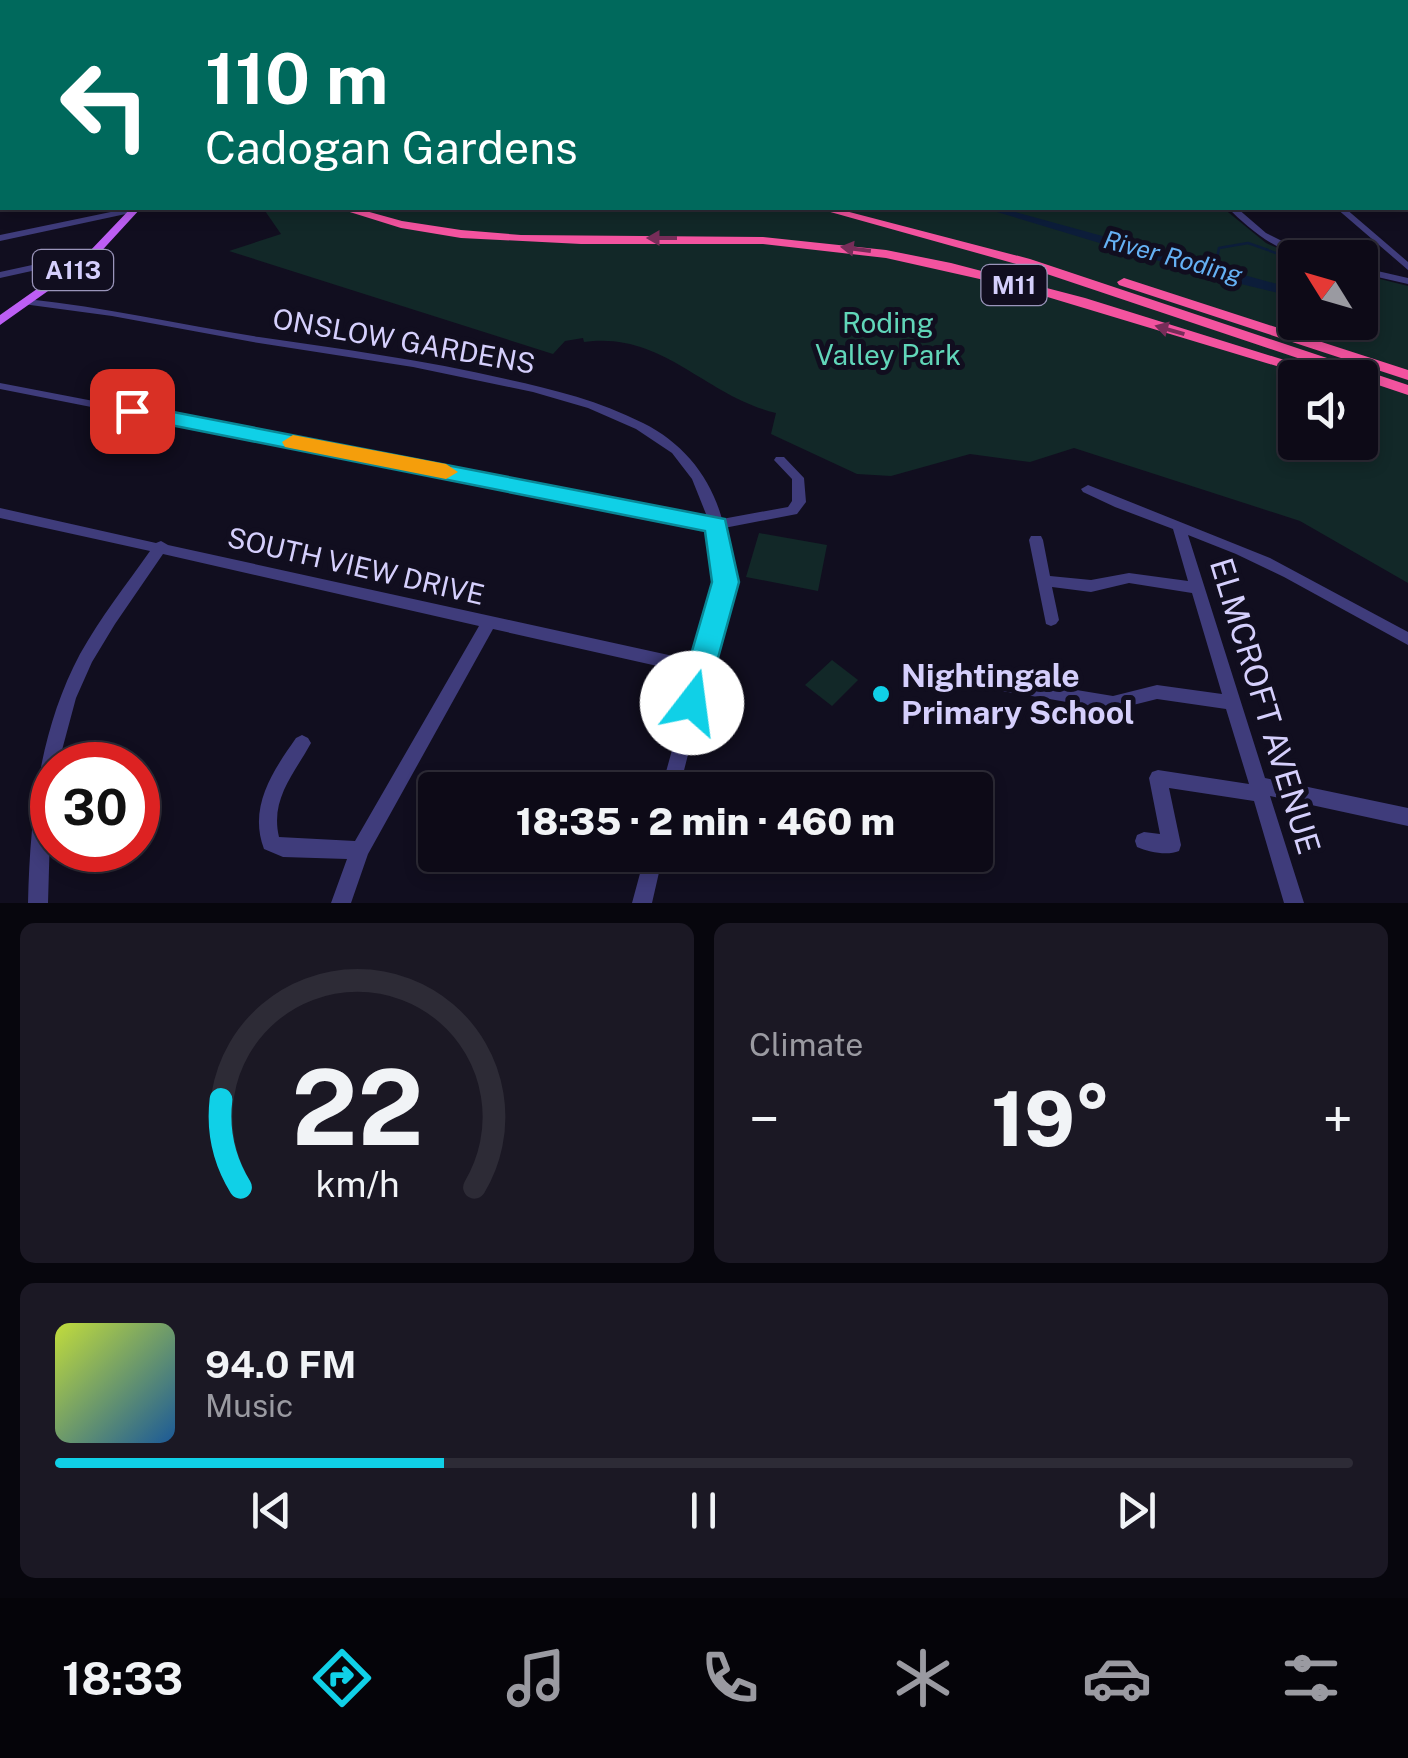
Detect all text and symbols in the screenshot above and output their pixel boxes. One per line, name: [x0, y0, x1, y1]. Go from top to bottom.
text: 110 m: [205, 37, 389, 120]
icon: left: [40, 40, 170, 170]
text: Cadogan Gardens: [205, 121, 578, 174]
water label: River Roding: [1100, 224, 1246, 290]
one-way arrow: [645, 230, 677, 246]
north arrow: [1278, 240, 1378, 340]
map controls: [1278, 240, 1378, 460]
one-way arrow: [839, 241, 871, 257]
road number: A113: [33, 250, 113, 290]
road number: M11: [982, 265, 1046, 305]
street label: ONSLOW GARDENS: [270, 301, 538, 380]
park label: Roding Valley Park: [815, 306, 961, 371]
one-way arrow: [1154, 322, 1185, 337]
button: sound: [1278, 360, 1378, 460]
pin: [90, 369, 175, 454]
icon: arrive: [105, 384, 160, 439]
street label: SOUTH VIEW DRIVE: [224, 520, 488, 611]
street label: ELMCROFT AVENUE: [1203, 554, 1328, 858]
position arrow: [640, 651, 744, 755]
place label: Nightingale Primary School: [901, 657, 1135, 731]
marker: Nightingale Primary School: [870, 683, 892, 705]
speed limit sign: 30: [30, 742, 160, 872]
text: 18:35 · 2 min · 460 m: [516, 799, 895, 844]
text: Climate: [749, 1026, 863, 1063]
text: 22: [291, 1046, 423, 1168]
text: 19°: [991, 1075, 1111, 1163]
text: −: [749, 1087, 780, 1151]
text: +: [1323, 1087, 1353, 1151]
text: km/h: [315, 1163, 399, 1205]
text: 94.0 FM: [205, 1342, 356, 1387]
text: Music: [205, 1387, 293, 1424]
icon: previous: [244, 1483, 299, 1538]
icon: pause: [676, 1483, 731, 1538]
icon: next: [1109, 1483, 1164, 1538]
icon: directions: [307, 1643, 377, 1713]
icon: music: [501, 1643, 571, 1713]
icon: phone: [695, 1643, 765, 1713]
icon: climate: [888, 1643, 958, 1713]
icon: car: [1082, 1643, 1152, 1713]
icon: filters: [1276, 1643, 1346, 1713]
text: 18:33: [62, 1652, 183, 1705]

